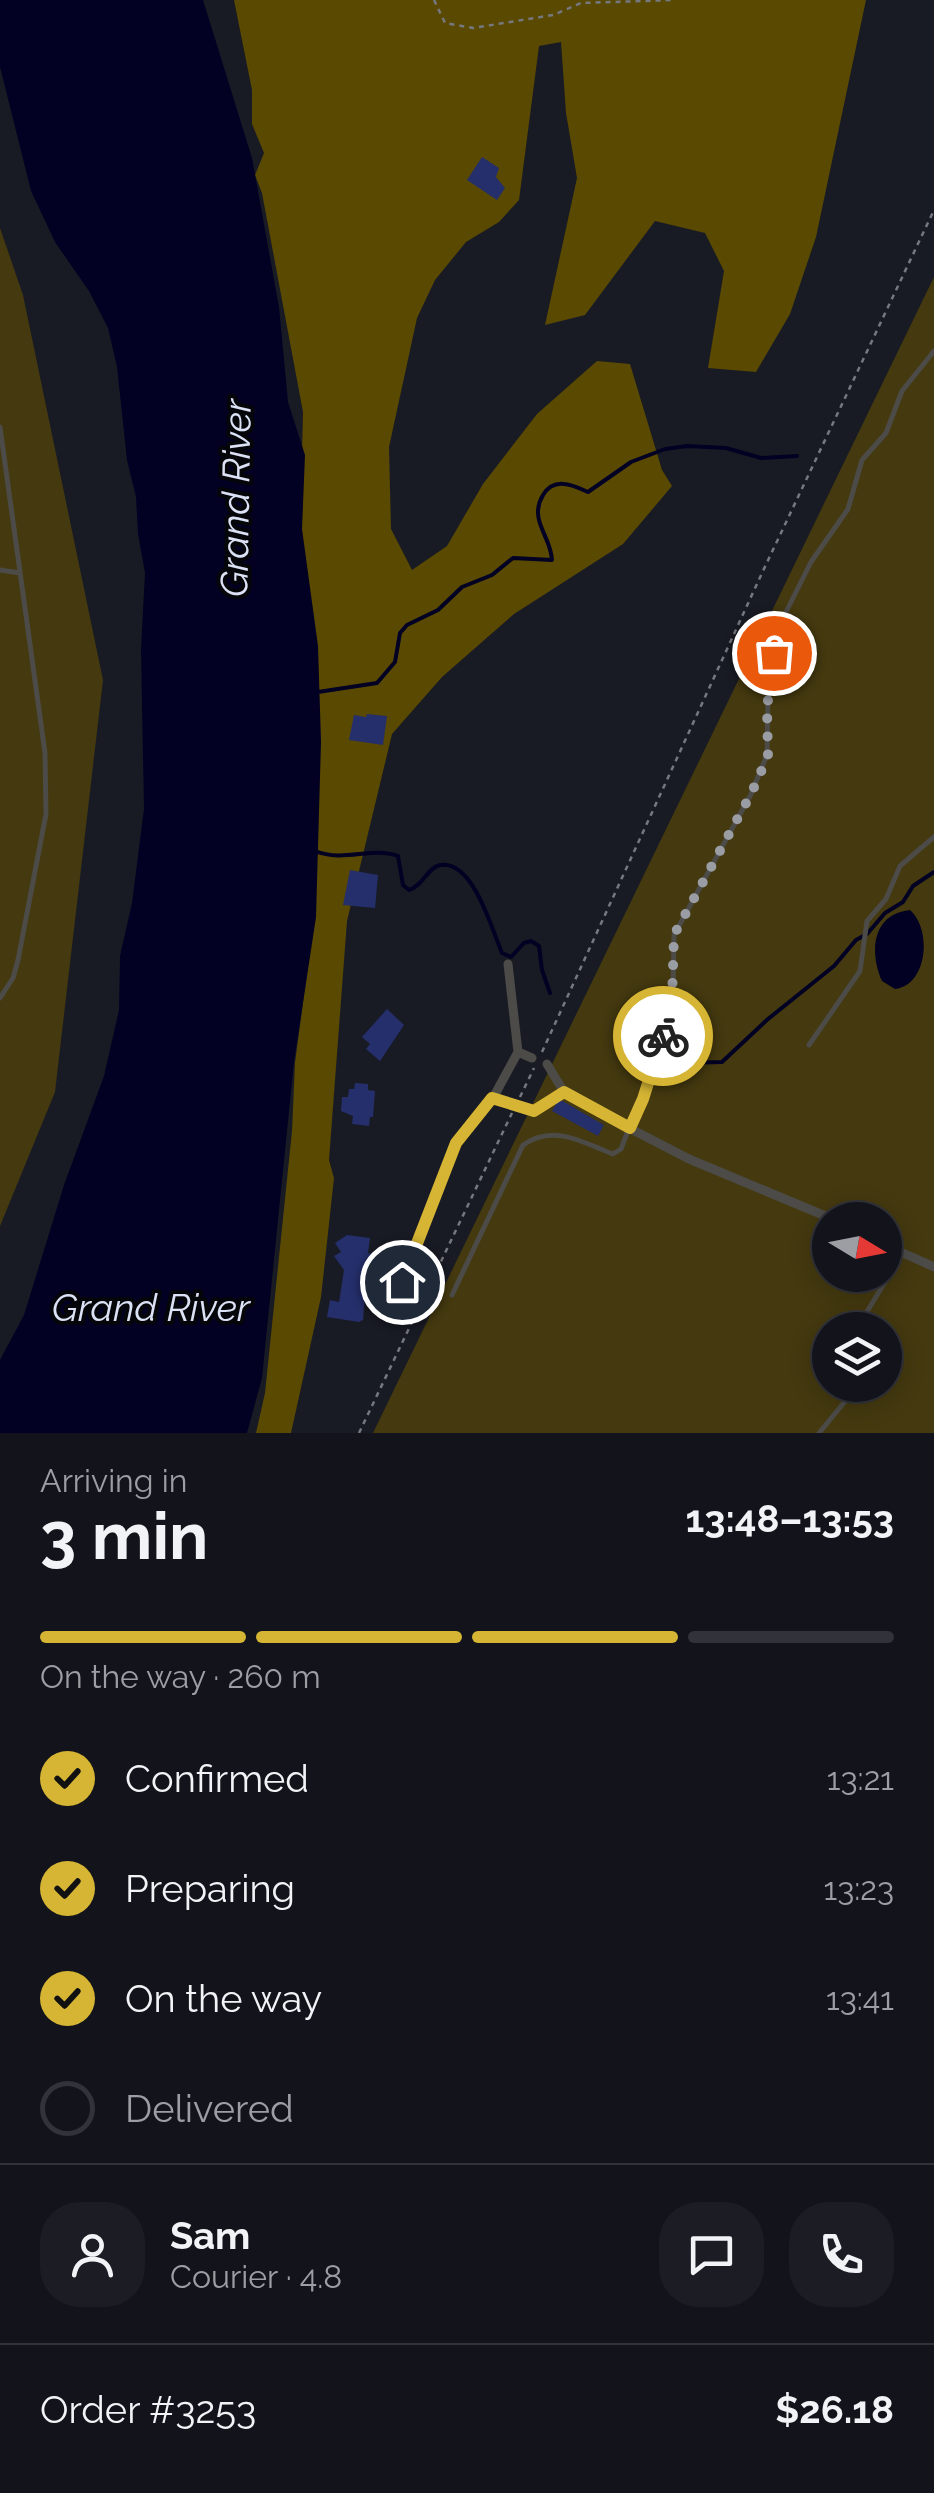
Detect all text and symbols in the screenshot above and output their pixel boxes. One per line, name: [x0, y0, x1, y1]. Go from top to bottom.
water label: Grand River: [211, 397, 260, 598]
pin: [732, 611, 817, 696]
icon: bag: [747, 626, 802, 681]
courier: [613, 986, 713, 1086]
icon: bike: [636, 1009, 691, 1064]
north arrow: [812, 1202, 902, 1292]
map controls: [812, 1202, 902, 1402]
pin: [360, 1240, 445, 1325]
icon: home: [375, 1255, 430, 1310]
water label: Grand River: [52, 1285, 252, 1330]
button: layers: [812, 1312, 902, 1402]
text: Arriving in: [40, 1462, 187, 1499]
text: 13:48–13:53: [685, 1496, 894, 1541]
text: 3 min: [40, 1498, 208, 1574]
text: On the way · 260 m: [40, 1658, 321, 1695]
icon: check: [40, 1751, 95, 1806]
text: Confirmed: [125, 1756, 309, 1801]
text: 13:21: [827, 1760, 894, 1797]
icon: check: [40, 1861, 95, 1916]
text: Preparing: [125, 1866, 295, 1911]
text: 13:23: [823, 1870, 894, 1907]
icon: check: [40, 1971, 95, 2026]
text: On the way: [125, 1976, 322, 2021]
text: 13:41: [826, 1980, 894, 2017]
text: Delivered: [125, 2086, 294, 2131]
button: person: [40, 2202, 145, 2307]
button: chat: [659, 2202, 764, 2307]
button: phone: [789, 2202, 894, 2307]
text: Sam: [170, 2213, 250, 2258]
text: Courier · 4.8: [170, 2258, 342, 2295]
text: Order #3253: [40, 2387, 256, 2432]
text: $26.18: [775, 2387, 894, 2432]

